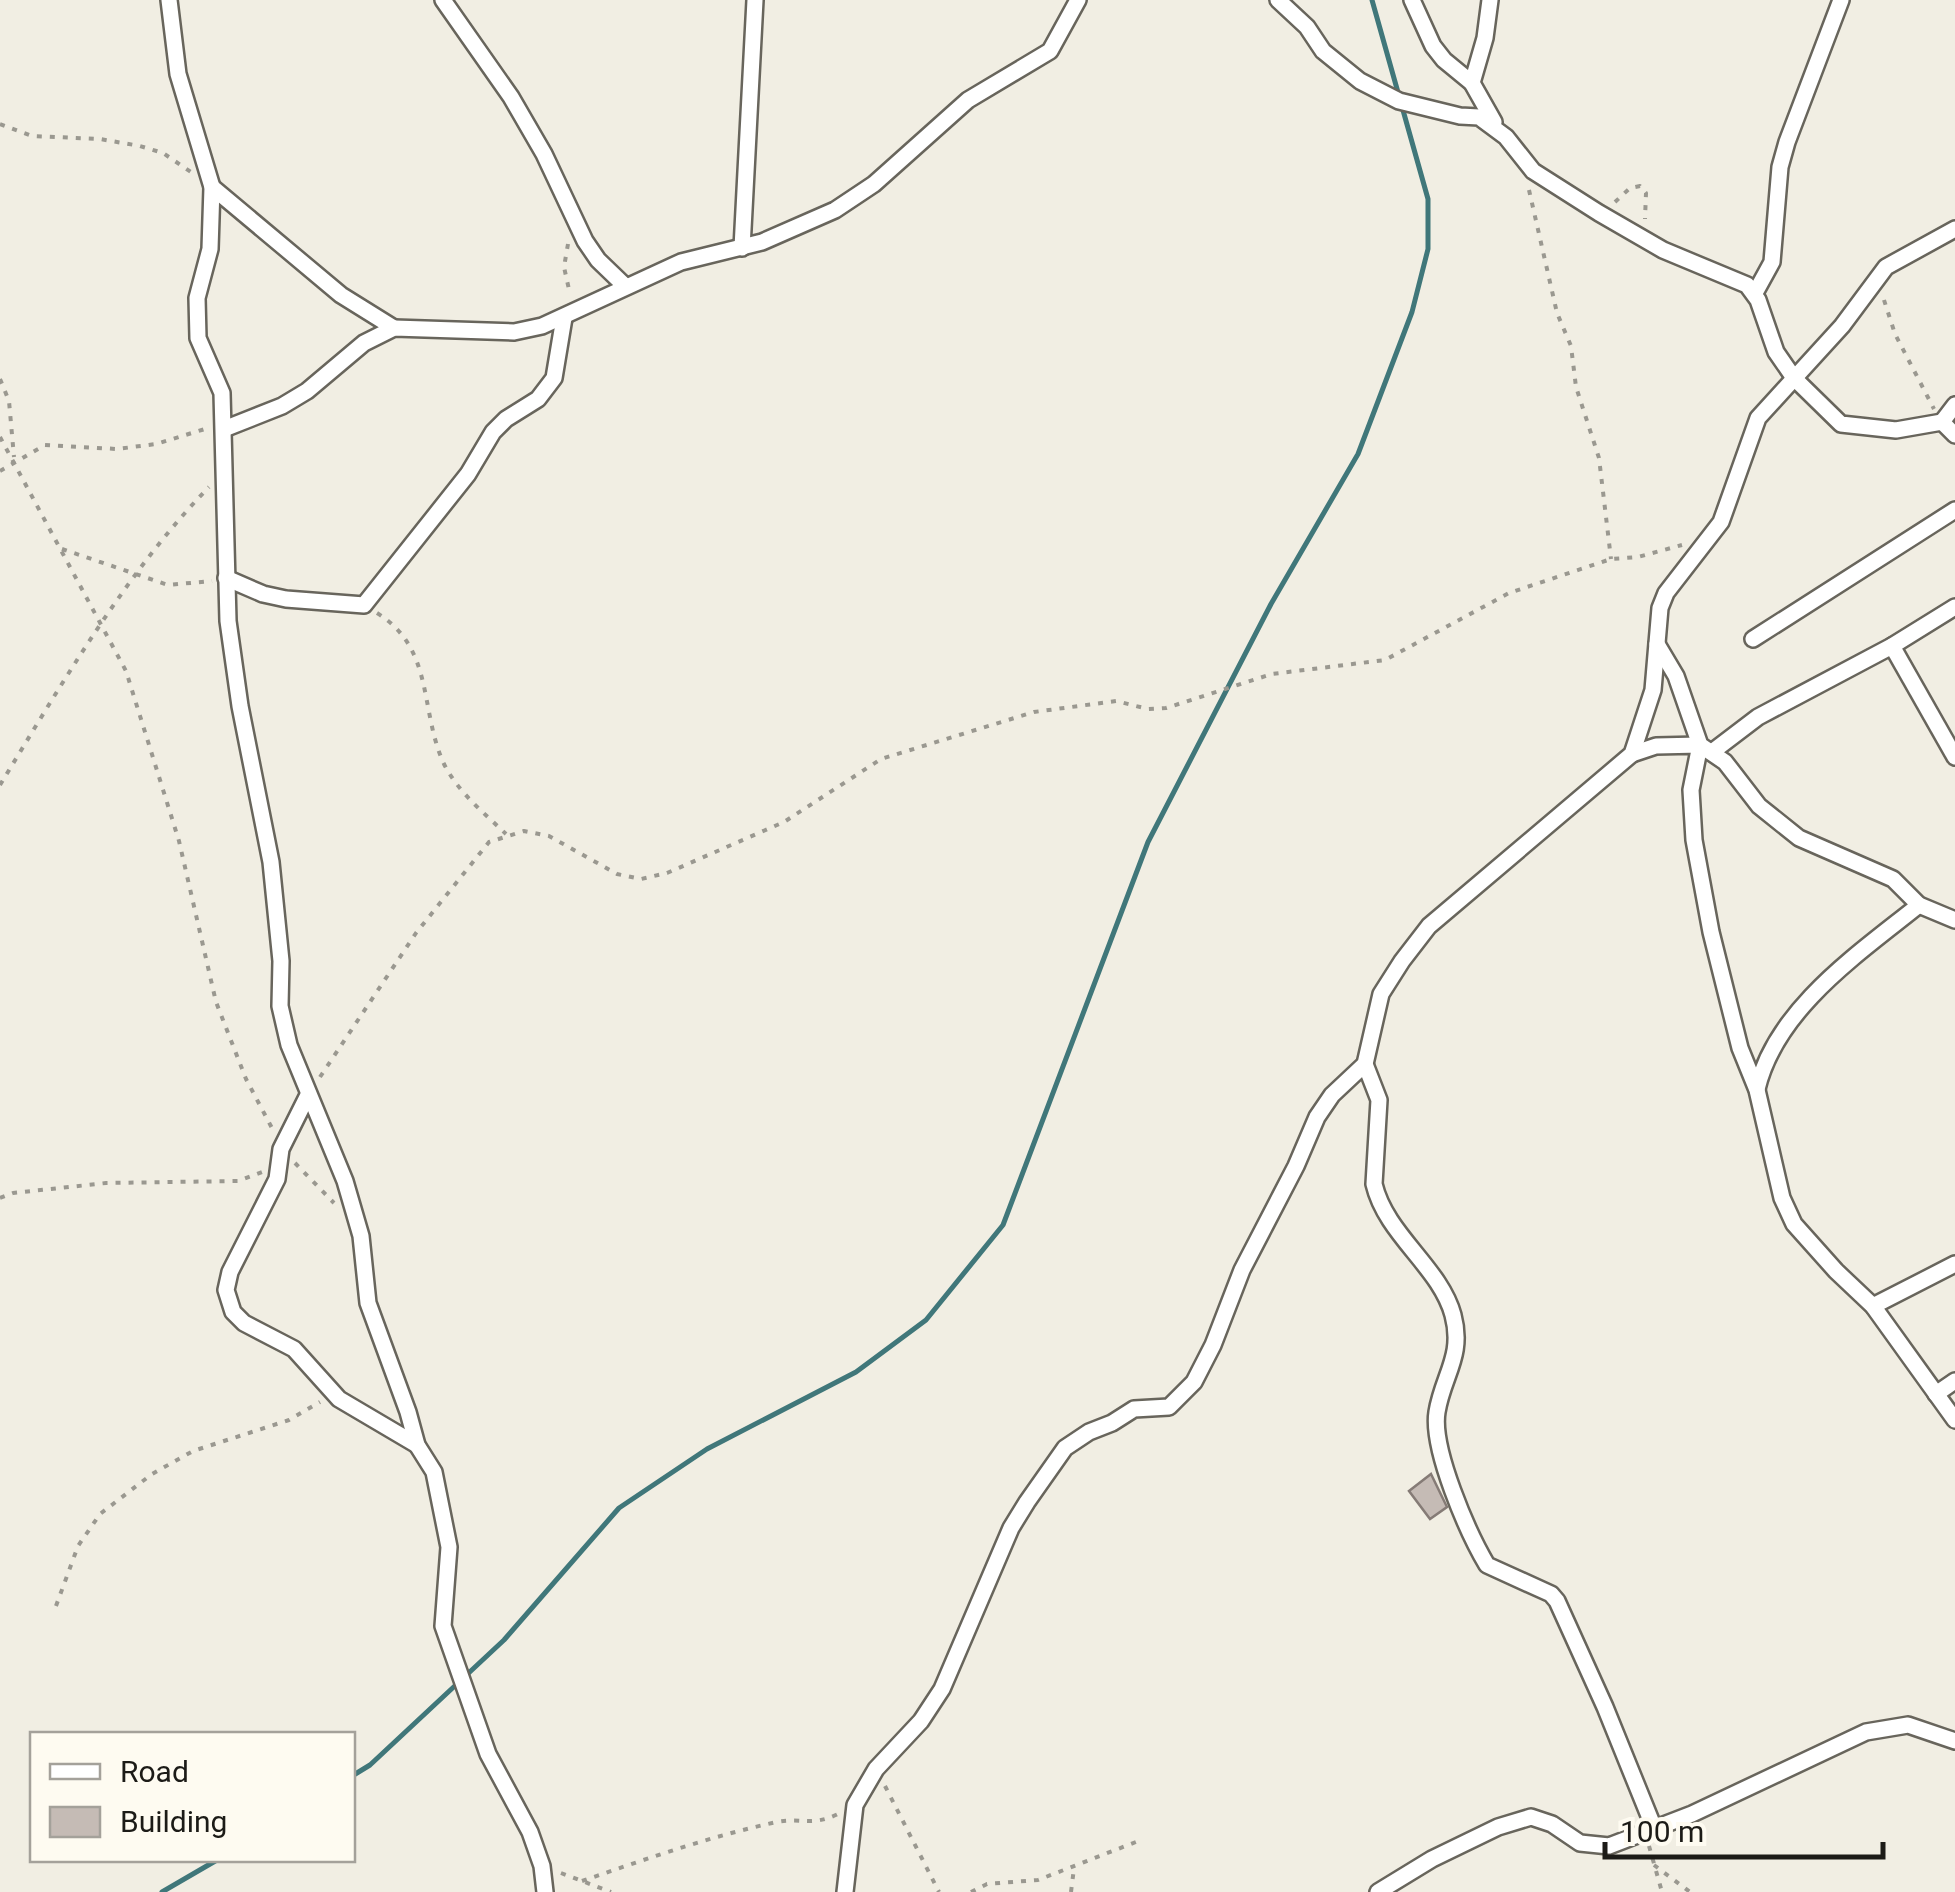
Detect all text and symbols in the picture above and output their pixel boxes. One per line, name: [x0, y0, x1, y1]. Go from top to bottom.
legend: [30, 1732, 355, 1862]
text: Road: [120, 1754, 189, 1789]
scale bar: [1605, 1797, 1882, 1859]
text: Building: [120, 1804, 227, 1839]
text: 100 m: [1620, 1814, 1704, 1849]

